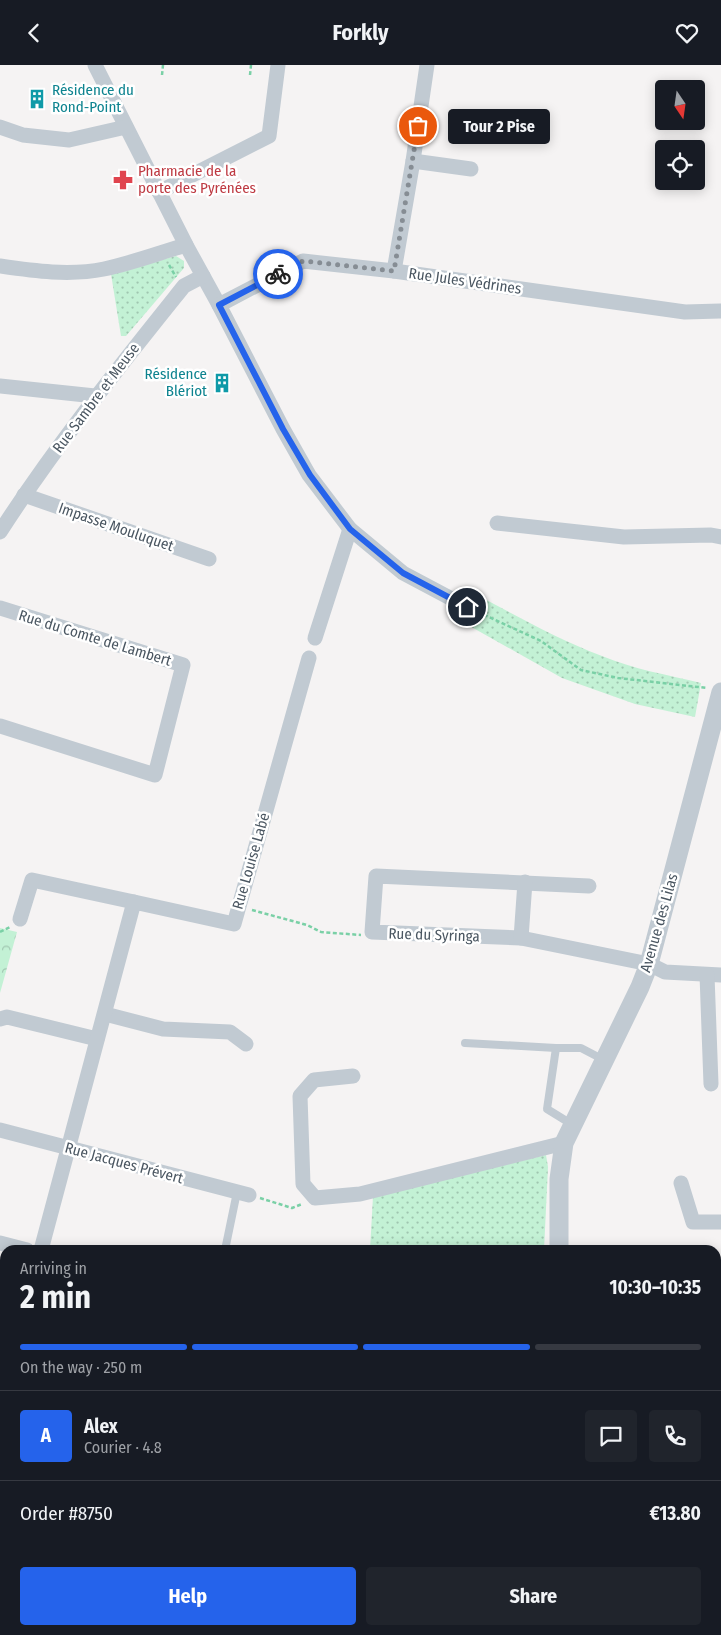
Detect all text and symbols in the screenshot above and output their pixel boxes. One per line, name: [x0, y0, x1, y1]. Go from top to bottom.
icon: back: [20, 19, 48, 47]
text: Forkly: [332, 19, 389, 46]
icon: heart: [673, 19, 701, 47]
north arrow: [655, 80, 705, 130]
map controls: [655, 80, 705, 190]
place label: Résidence du Rond-Point: [52, 81, 134, 116]
building icon: Résidence du Rond-Point: [26, 88, 48, 110]
pin: [397, 105, 439, 147]
callout: Tour 2 Pise: [448, 109, 550, 143]
icon: bag: [404, 112, 432, 140]
text: Tour 2 Pise: [463, 117, 535, 136]
button: locate: [655, 140, 705, 190]
place label: Pharmacie de la porte des Pyrénées: [138, 162, 256, 197]
pharmacy icon: Pharmacie de la porte des Pyrénées: [112, 169, 134, 191]
courier: [253, 249, 303, 299]
icon: bike: [264, 260, 292, 288]
street label: Rue Jules Védrines: [408, 264, 522, 298]
street label: Rue Sambre et Meuse: [49, 340, 143, 456]
place label: Résidence Blériot: [145, 365, 207, 400]
building icon: Résidence Blériot: [211, 372, 233, 394]
street label: Impasse Mouluquet: [56, 499, 176, 555]
pin: [446, 586, 488, 628]
icon: home: [453, 593, 481, 621]
street label: Rue du Comte de Lambert: [17, 606, 174, 670]
street label: Rue Louise Labé: [229, 811, 273, 911]
street label: Avenue des Lilas: [636, 872, 682, 974]
street label: Rue du Syringa: [388, 924, 480, 946]
street label: Rue Jacques Prévert: [63, 1139, 185, 1187]
text: Arriving in: [20, 1259, 87, 1278]
text: 10:30–10:35: [609, 1276, 701, 1299]
text: 2 min: [20, 1278, 91, 1316]
text: On the way · 250 m: [20, 1358, 142, 1377]
button: chat: [585, 1410, 637, 1462]
button: phone: [649, 1410, 701, 1462]
text: Alex: [84, 1415, 118, 1438]
text: A: [41, 1424, 51, 1447]
text: Courier · 4.8: [84, 1438, 162, 1457]
text: Order #8750: [20, 1502, 113, 1525]
text: €13.80: [650, 1502, 701, 1525]
button: Help: [20, 1567, 356, 1625]
button: Share: [366, 1567, 701, 1625]

